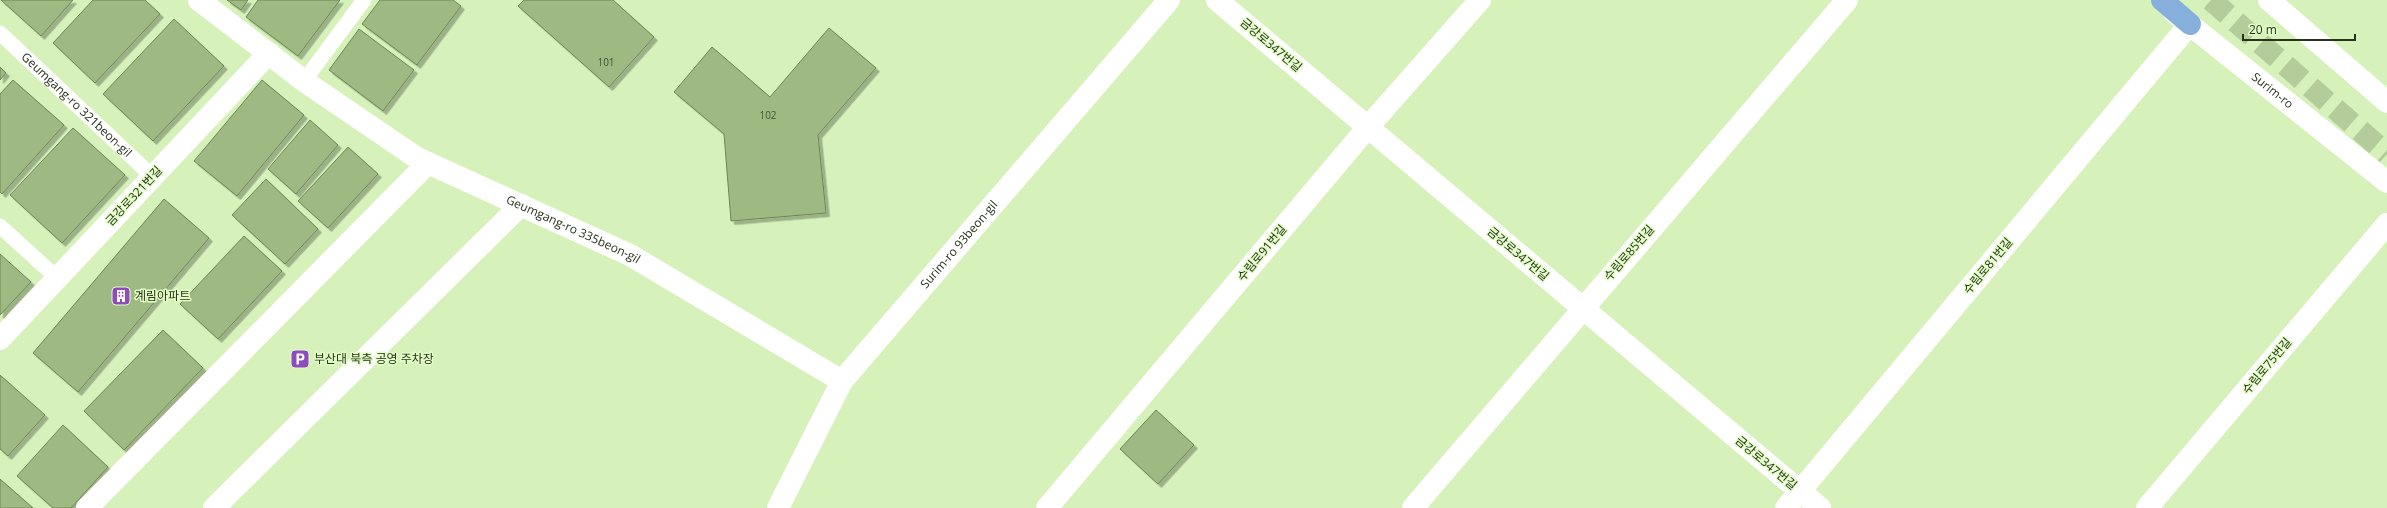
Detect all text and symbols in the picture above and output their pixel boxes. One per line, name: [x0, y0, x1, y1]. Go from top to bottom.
street label: 금강로347번길: [1237, 14, 1306, 75]
scale bar: [2243, 16, 2355, 42]
text: 20 m: [2249, 21, 2277, 38]
street label: Geumgang-ro 321beon-gil: [18, 48, 136, 161]
house number: 101: [597, 55, 615, 69]
street label: Surim-ro: [2248, 68, 2297, 112]
house number: 102: [759, 108, 777, 122]
street label: 금강로321번길: [102, 162, 166, 229]
street label: Geumgang-ro 335beon-gil: [504, 191, 644, 267]
street label: Surim-ro 93beon-gil: [916, 197, 1001, 292]
street label: 수림로91번길: [1233, 221, 1290, 285]
street label: 수림로85번길: [1600, 221, 1658, 284]
street label: 금강로347번길: [1484, 223, 1553, 284]
street label: 수림로81번길: [1959, 234, 2016, 298]
building icon: 계림아파트: [110, 285, 132, 307]
place label: 계림아파트: [135, 287, 190, 304]
street label: 수림로75번길: [2238, 334, 2295, 398]
parking icon: 부산대 북측 공영 주차장: [289, 348, 311, 370]
place label: 부산대 북측 공영 주차장: [314, 350, 434, 367]
street label: 금강로347번길: [1732, 432, 1801, 493]

